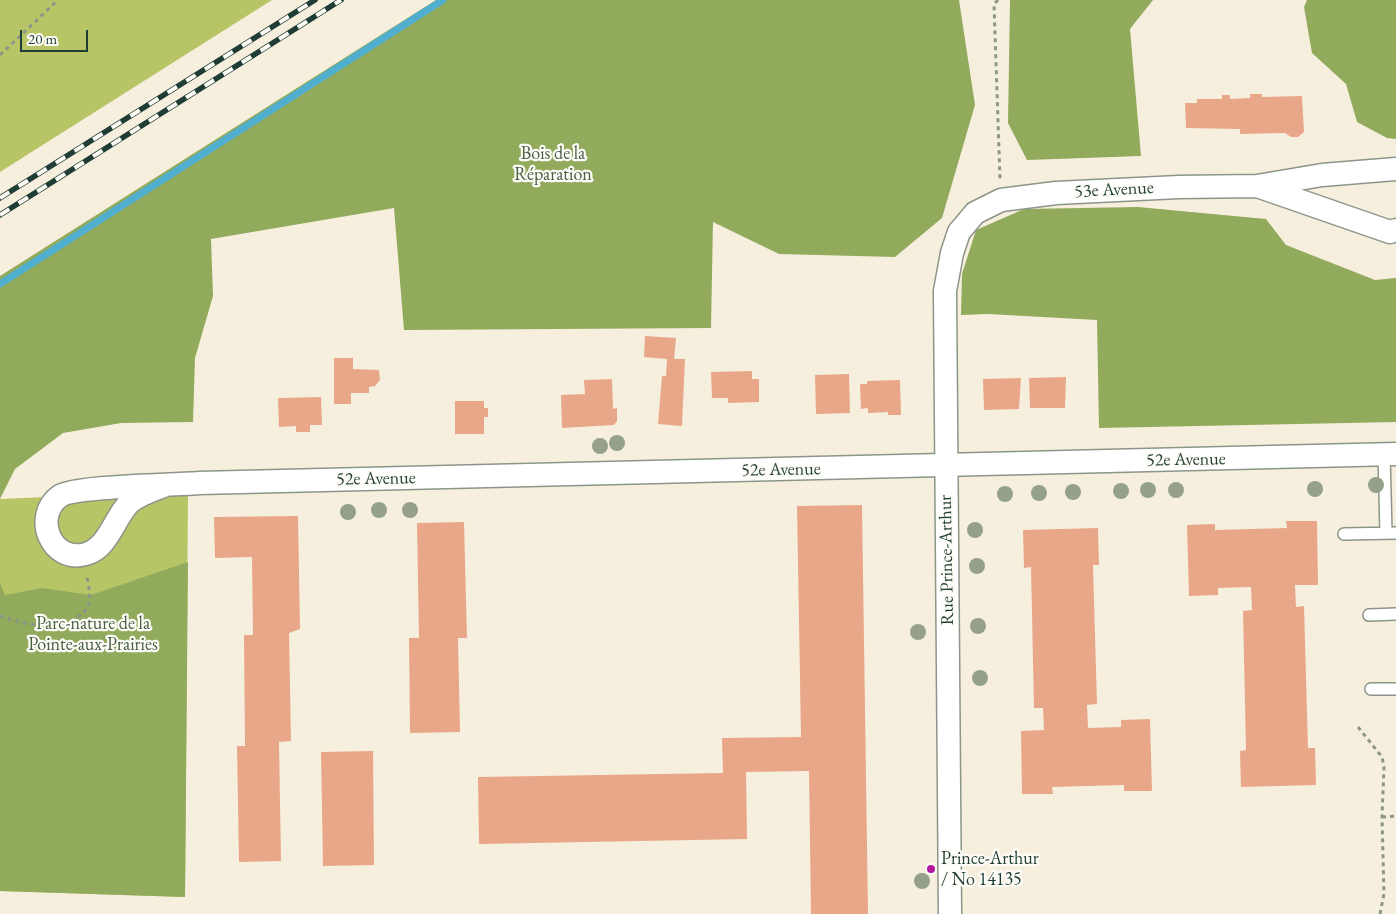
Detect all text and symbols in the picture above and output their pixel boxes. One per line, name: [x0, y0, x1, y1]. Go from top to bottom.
scale bar: [22, 20, 90, 52]
text: 20 m: [28, 29, 57, 48]
park label: Bois de la Réparation: [514, 143, 592, 186]
street label: 53e Avenue: [1074, 177, 1154, 203]
street label: 52e Avenue: [1146, 449, 1226, 471]
street label: 52e Avenue: [741, 459, 821, 481]
street label: 52e Avenue: [336, 468, 416, 490]
street label: Rue Prince-Arthur: [935, 495, 959, 625]
park label: Parc-nature de la Pointe-aux-Prairies: [28, 613, 158, 656]
place label: Prince-Arthur / No 14135: [941, 848, 1039, 891]
marker: Prince-Arthur / No 14135: [925, 863, 937, 875]

